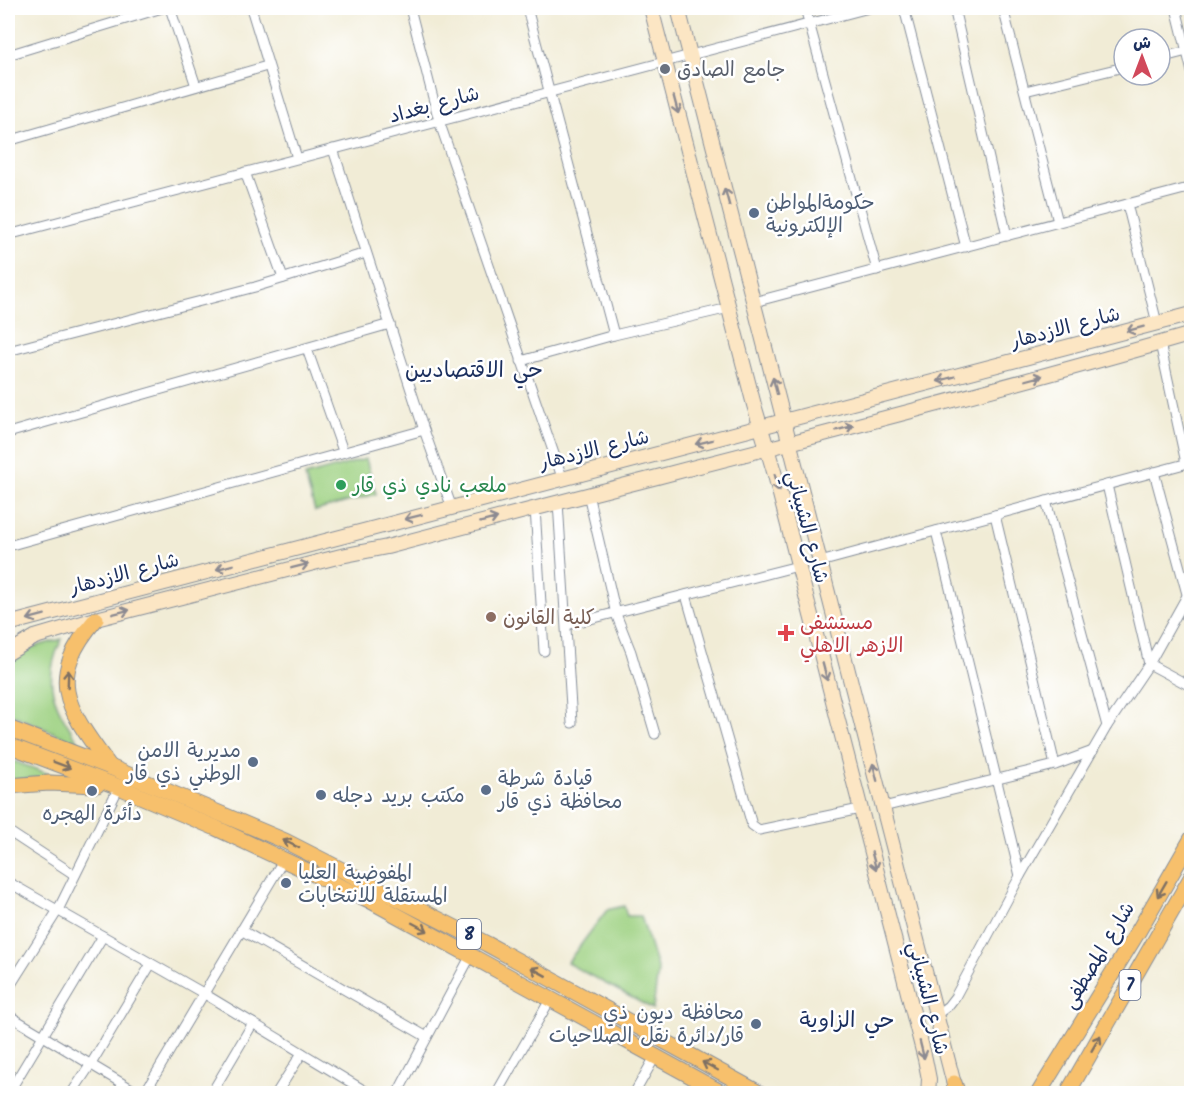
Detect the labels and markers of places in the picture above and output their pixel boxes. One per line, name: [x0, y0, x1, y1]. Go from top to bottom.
place label: جامع الصادق: [677, 55, 785, 87]
marker: جامع الصادق: [658, 62, 672, 76]
place label: حكومةالمواطن الإلكترونية: [766, 188, 874, 243]
marker: حكومةالمواطن الإلكترونية: [747, 206, 761, 220]
place label: ملعب نادي ذي قار: [351, 471, 507, 503]
marker: ملعب نادي ذي قار: [334, 478, 348, 492]
place label: كلية القانون: [503, 603, 595, 635]
place label: مستشفى الازهر الاهلي: [800, 608, 903, 663]
marker: كلية القانون: [484, 610, 498, 624]
marker: مستشفى الازهر الاهلي: [777, 624, 795, 642]
place label: مديرية الامن الوطني ذي قار: [125, 736, 241, 791]
marker: مديرية الامن الوطني ذي قار: [246, 755, 260, 769]
place label: قيادة شرطة محافظة ذي قار: [496, 764, 622, 819]
place label: مكتب بريد دجله: [333, 781, 465, 813]
marker: قيادة شرطة محافظة ذي قار: [479, 783, 493, 797]
marker: دأئرة الهجره: [85, 784, 99, 798]
marker: مكتب بريد دجله: [314, 788, 328, 802]
place label: دأئرة الهجره: [42, 799, 142, 831]
place label: المفوضية العليا المستقلة للانتخابات: [298, 858, 448, 913]
marker: المفوضية العليا المستقلة للانتخابات: [279, 876, 293, 890]
place label: محافظة ديون ذي قار/دائرة نقل الصلاحيات: [549, 998, 744, 1053]
marker: محافظة ديون ذي قار/دائرة نقل الصلاحيات: [749, 1017, 763, 1031]

